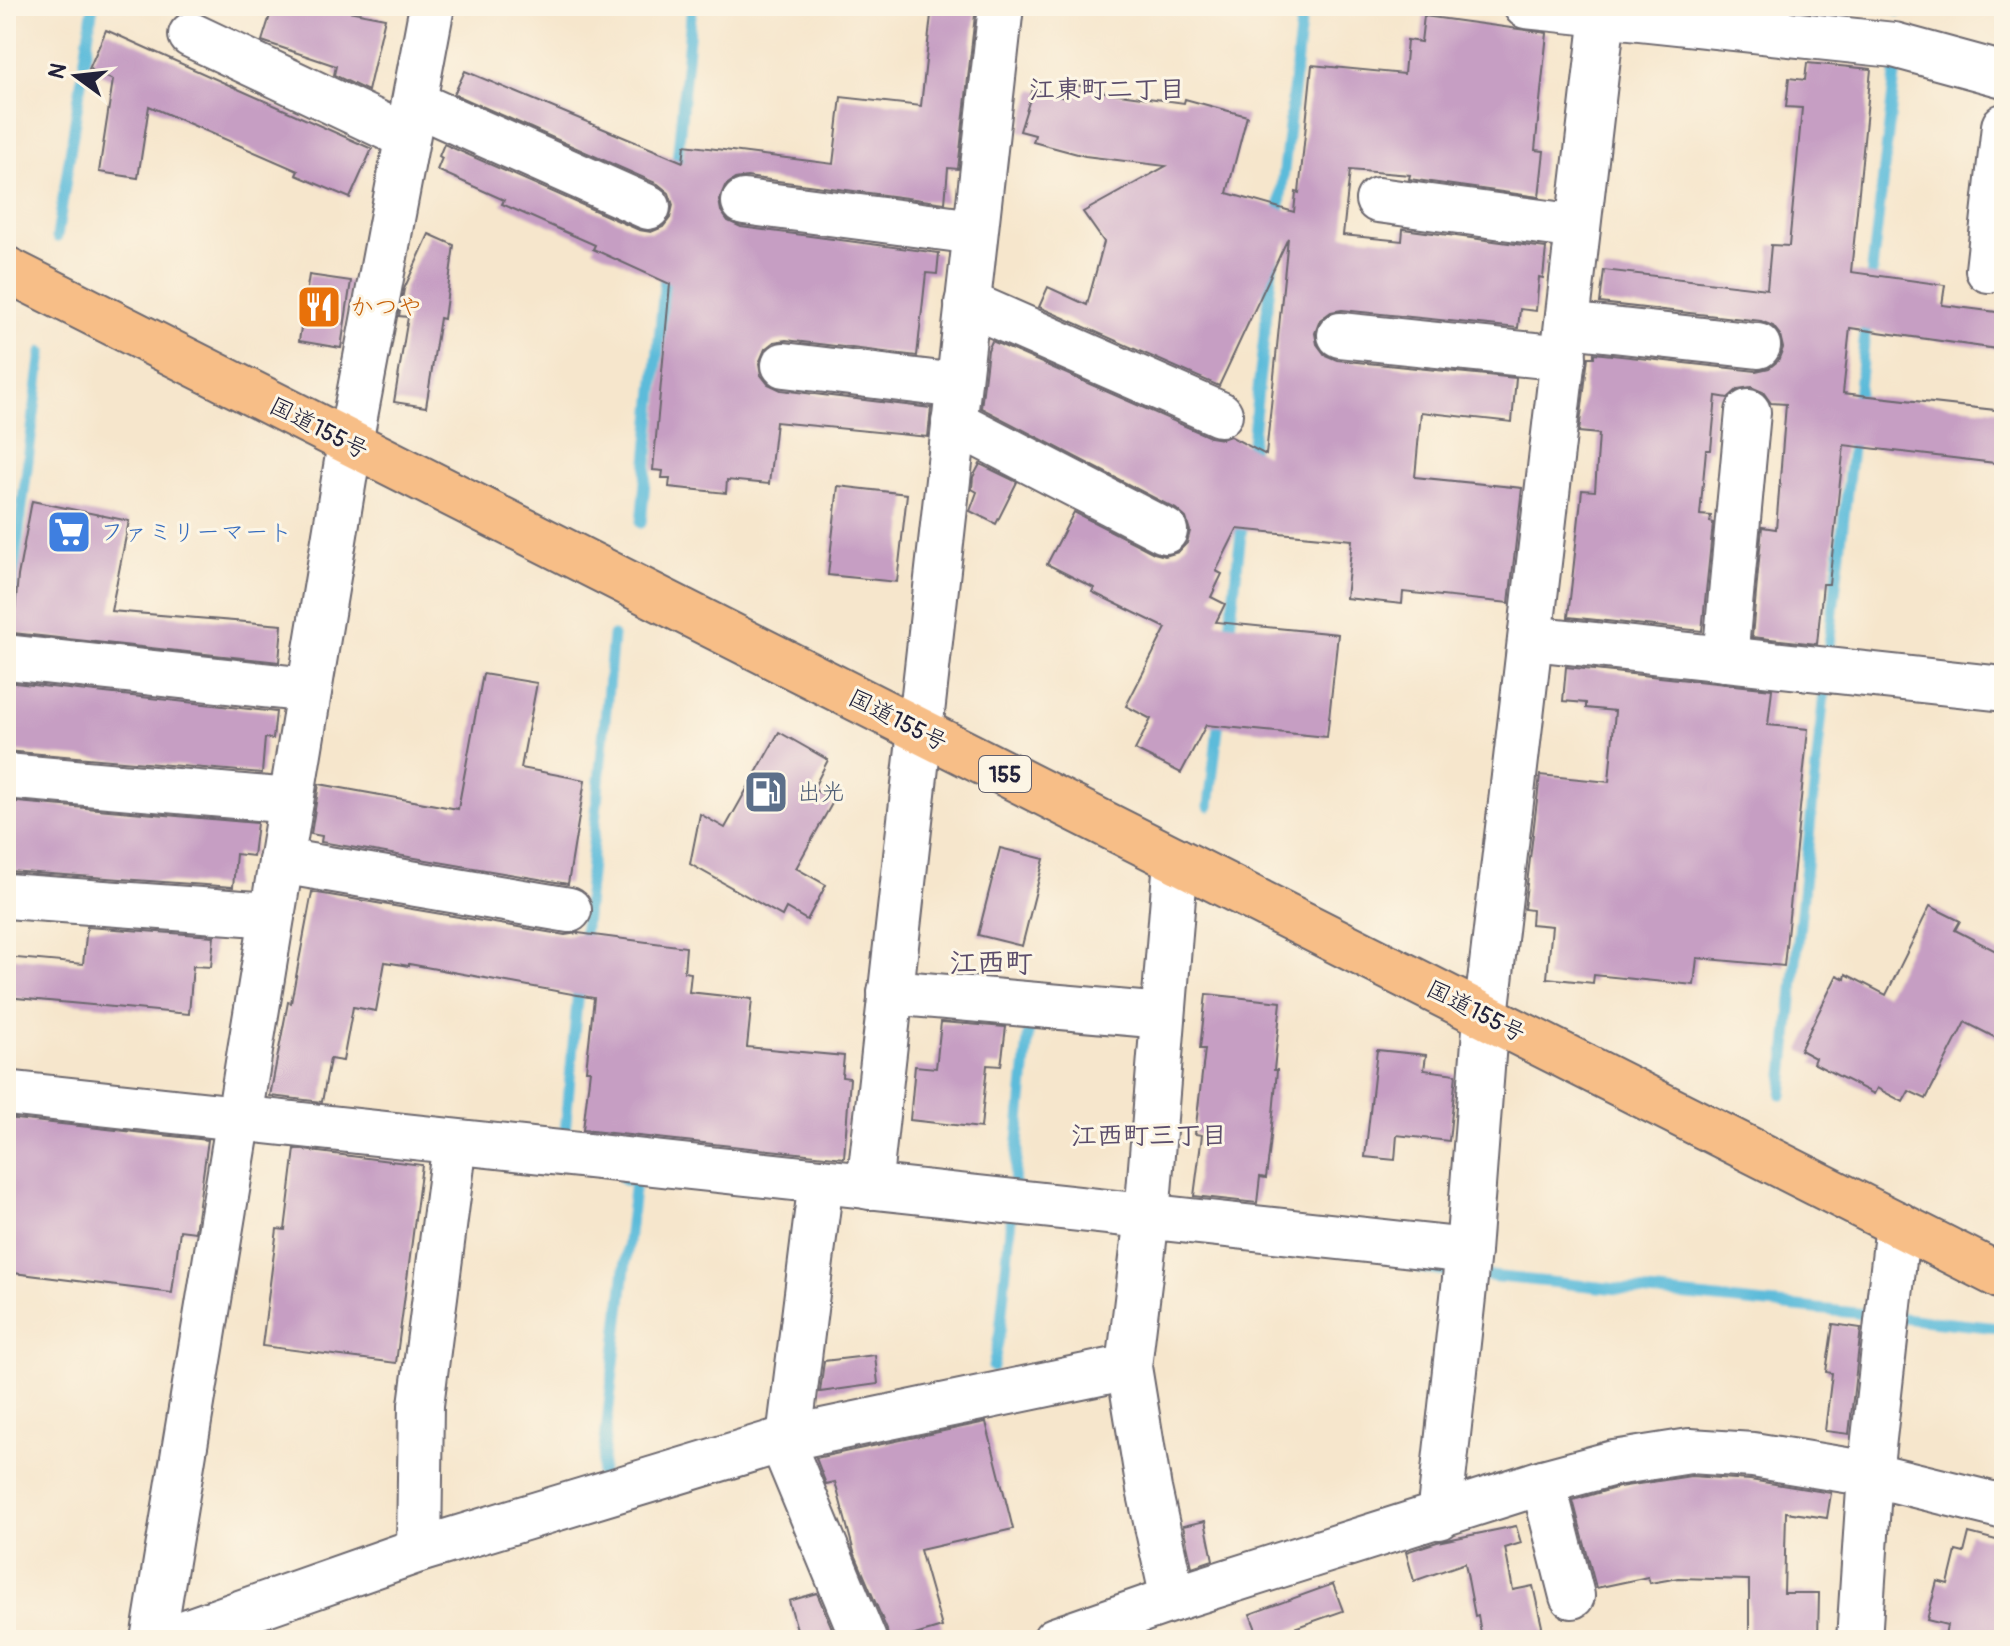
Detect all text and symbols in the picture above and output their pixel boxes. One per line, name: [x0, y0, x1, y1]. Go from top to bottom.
north arrow: [36, 36, 116, 116]
text: N: [42, 60, 73, 82]
district label: 江東町二丁目: [1029, 74, 1185, 106]
restaurant icon: かつや: [295, 283, 343, 331]
place label: かつや: [350, 293, 422, 322]
street label: 国道155号: [264, 391, 373, 466]
supermarket icon: ファミリーマート: [45, 508, 93, 556]
place label: ファミリーマート: [100, 518, 292, 547]
street label: 国道155号: [843, 683, 952, 758]
road number: 155: [979, 756, 1031, 792]
fuel station icon: 出光: [742, 768, 790, 816]
place label: 出光: [797, 778, 845, 807]
district label: 江西町: [949, 946, 1033, 981]
street label: 国道155号: [1421, 974, 1530, 1049]
district label: 江西町三丁目: [1071, 1120, 1227, 1152]

